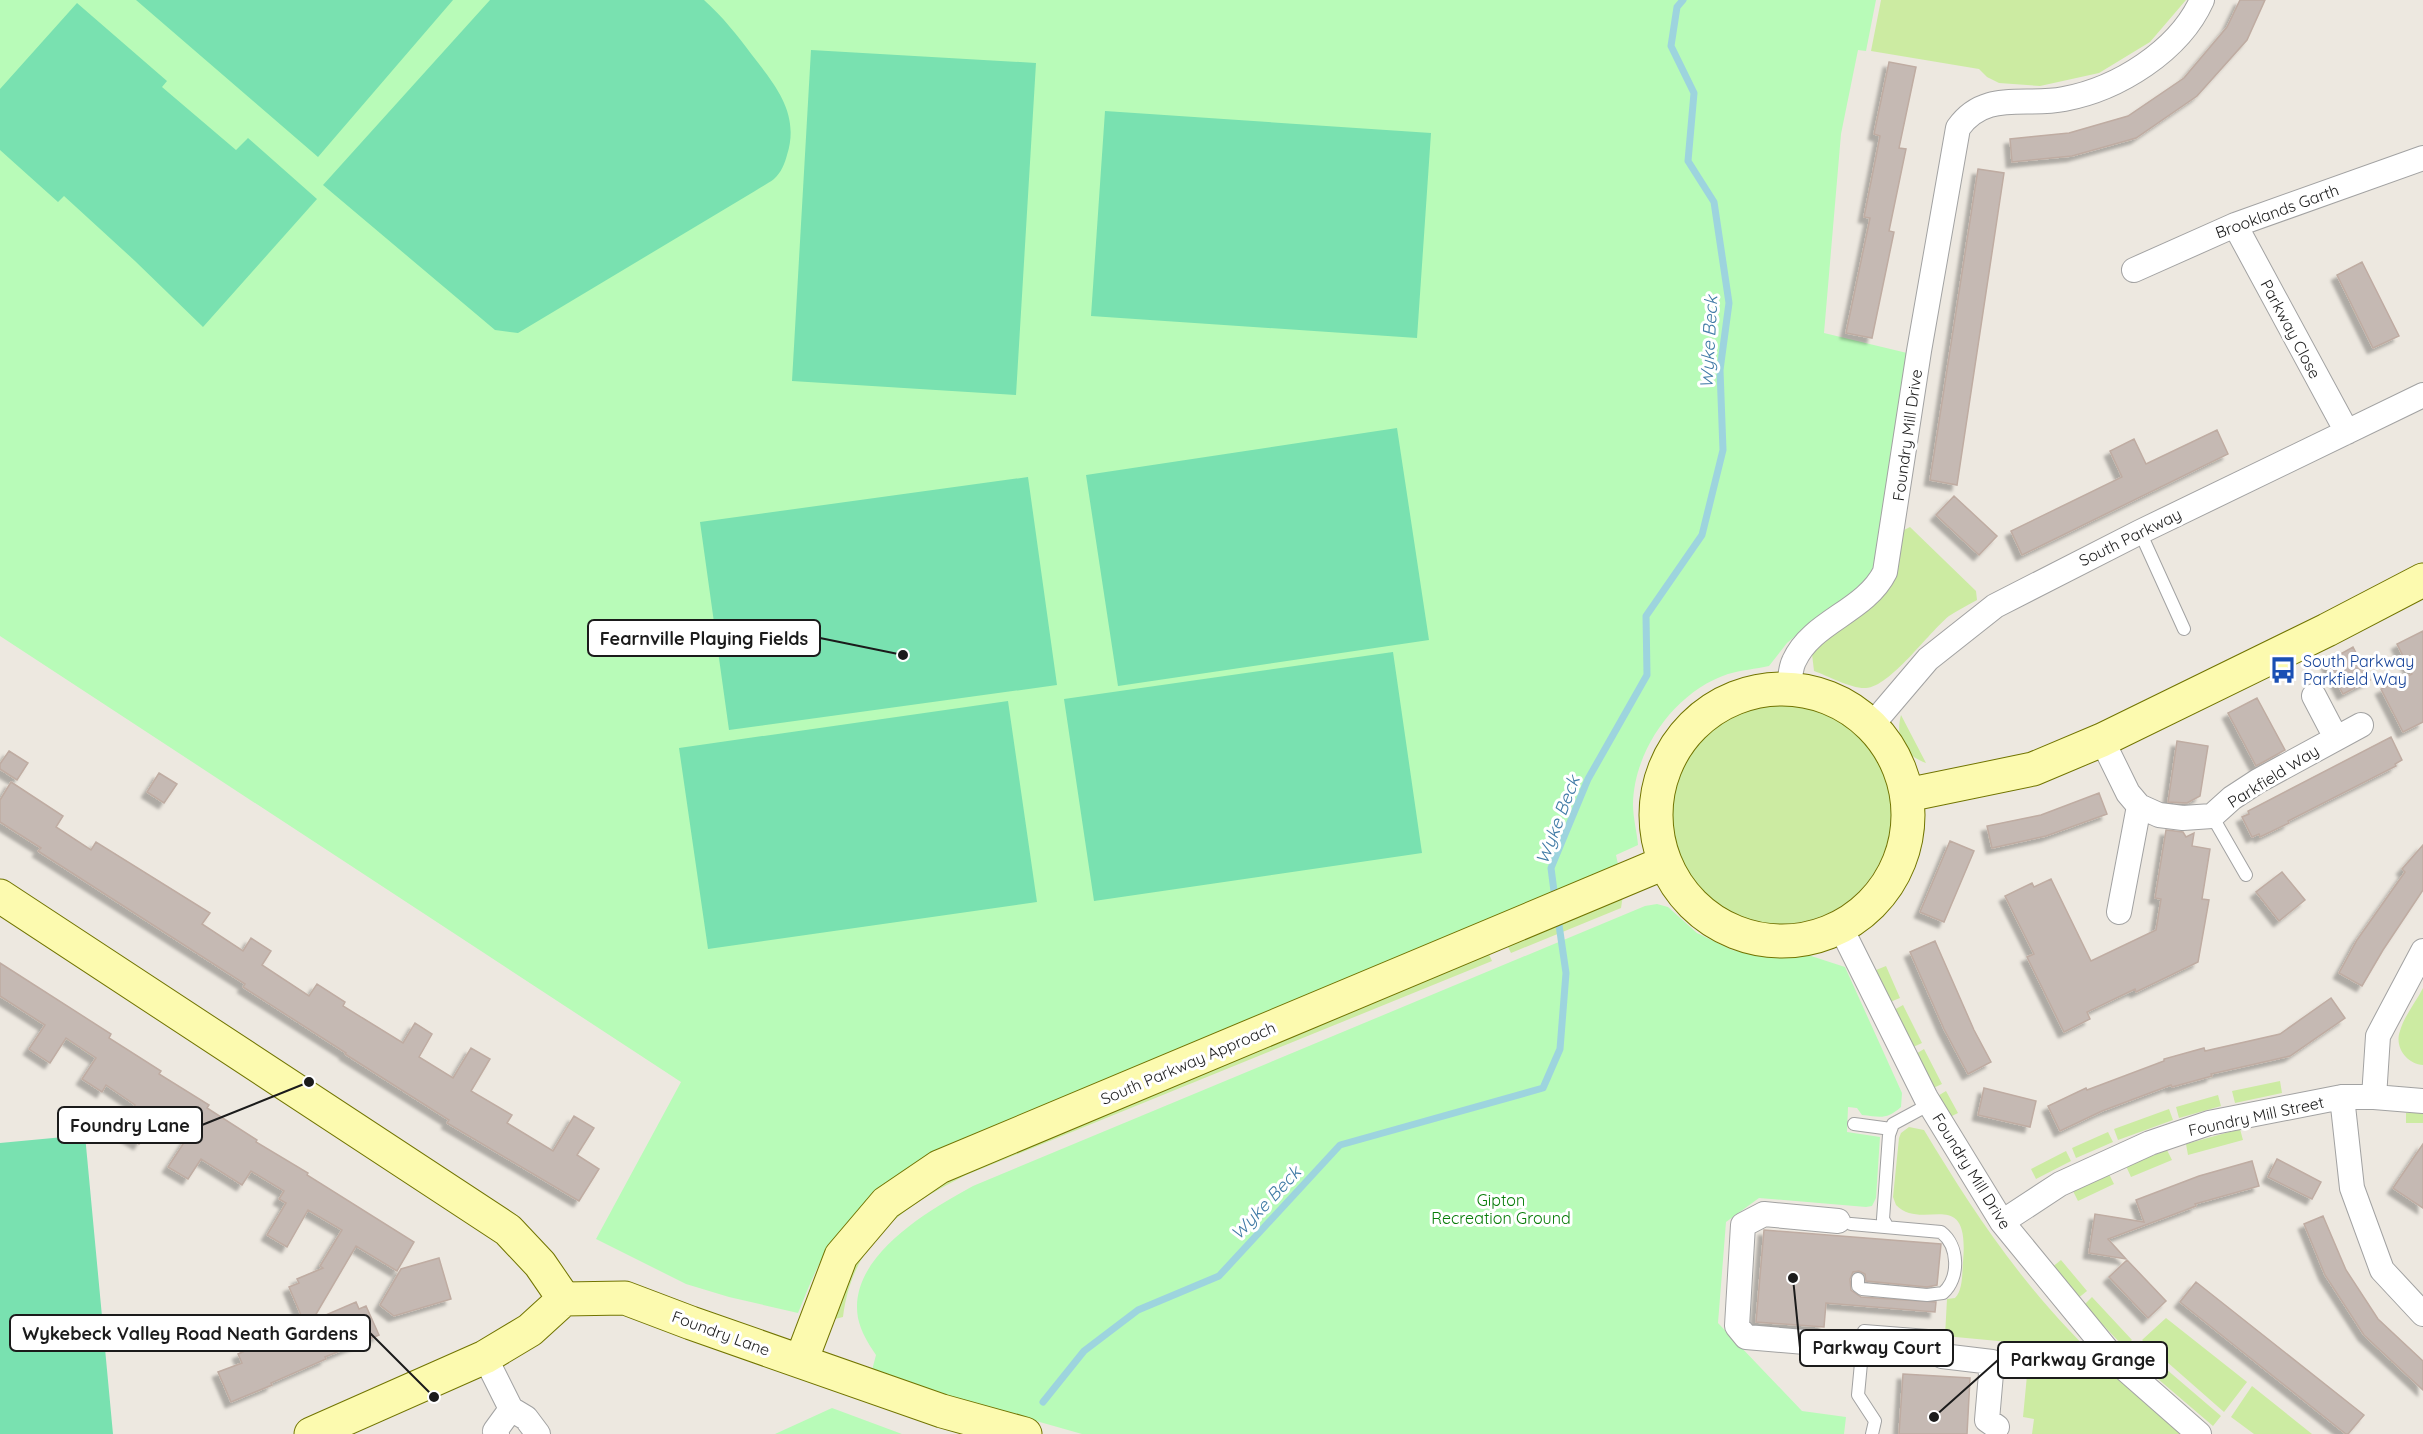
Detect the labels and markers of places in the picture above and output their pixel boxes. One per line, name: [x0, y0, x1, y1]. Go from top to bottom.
callout: Fearnville Playing Fields: [588, 620, 820, 656]
place label: South Parkway Parkfield Way: [2303, 651, 2414, 689]
bus stop icon: South Parkway Parkfield Way: [2268, 655, 2298, 685]
callout: Foundry Lane: [58, 1107, 202, 1143]
callout: Wykebeck Valley Road Neath Gardens: [10, 1315, 370, 1351]
callout: Parkway Court: [1800, 1330, 1953, 1366]
callout: Parkway Grange: [1998, 1342, 2167, 1378]

